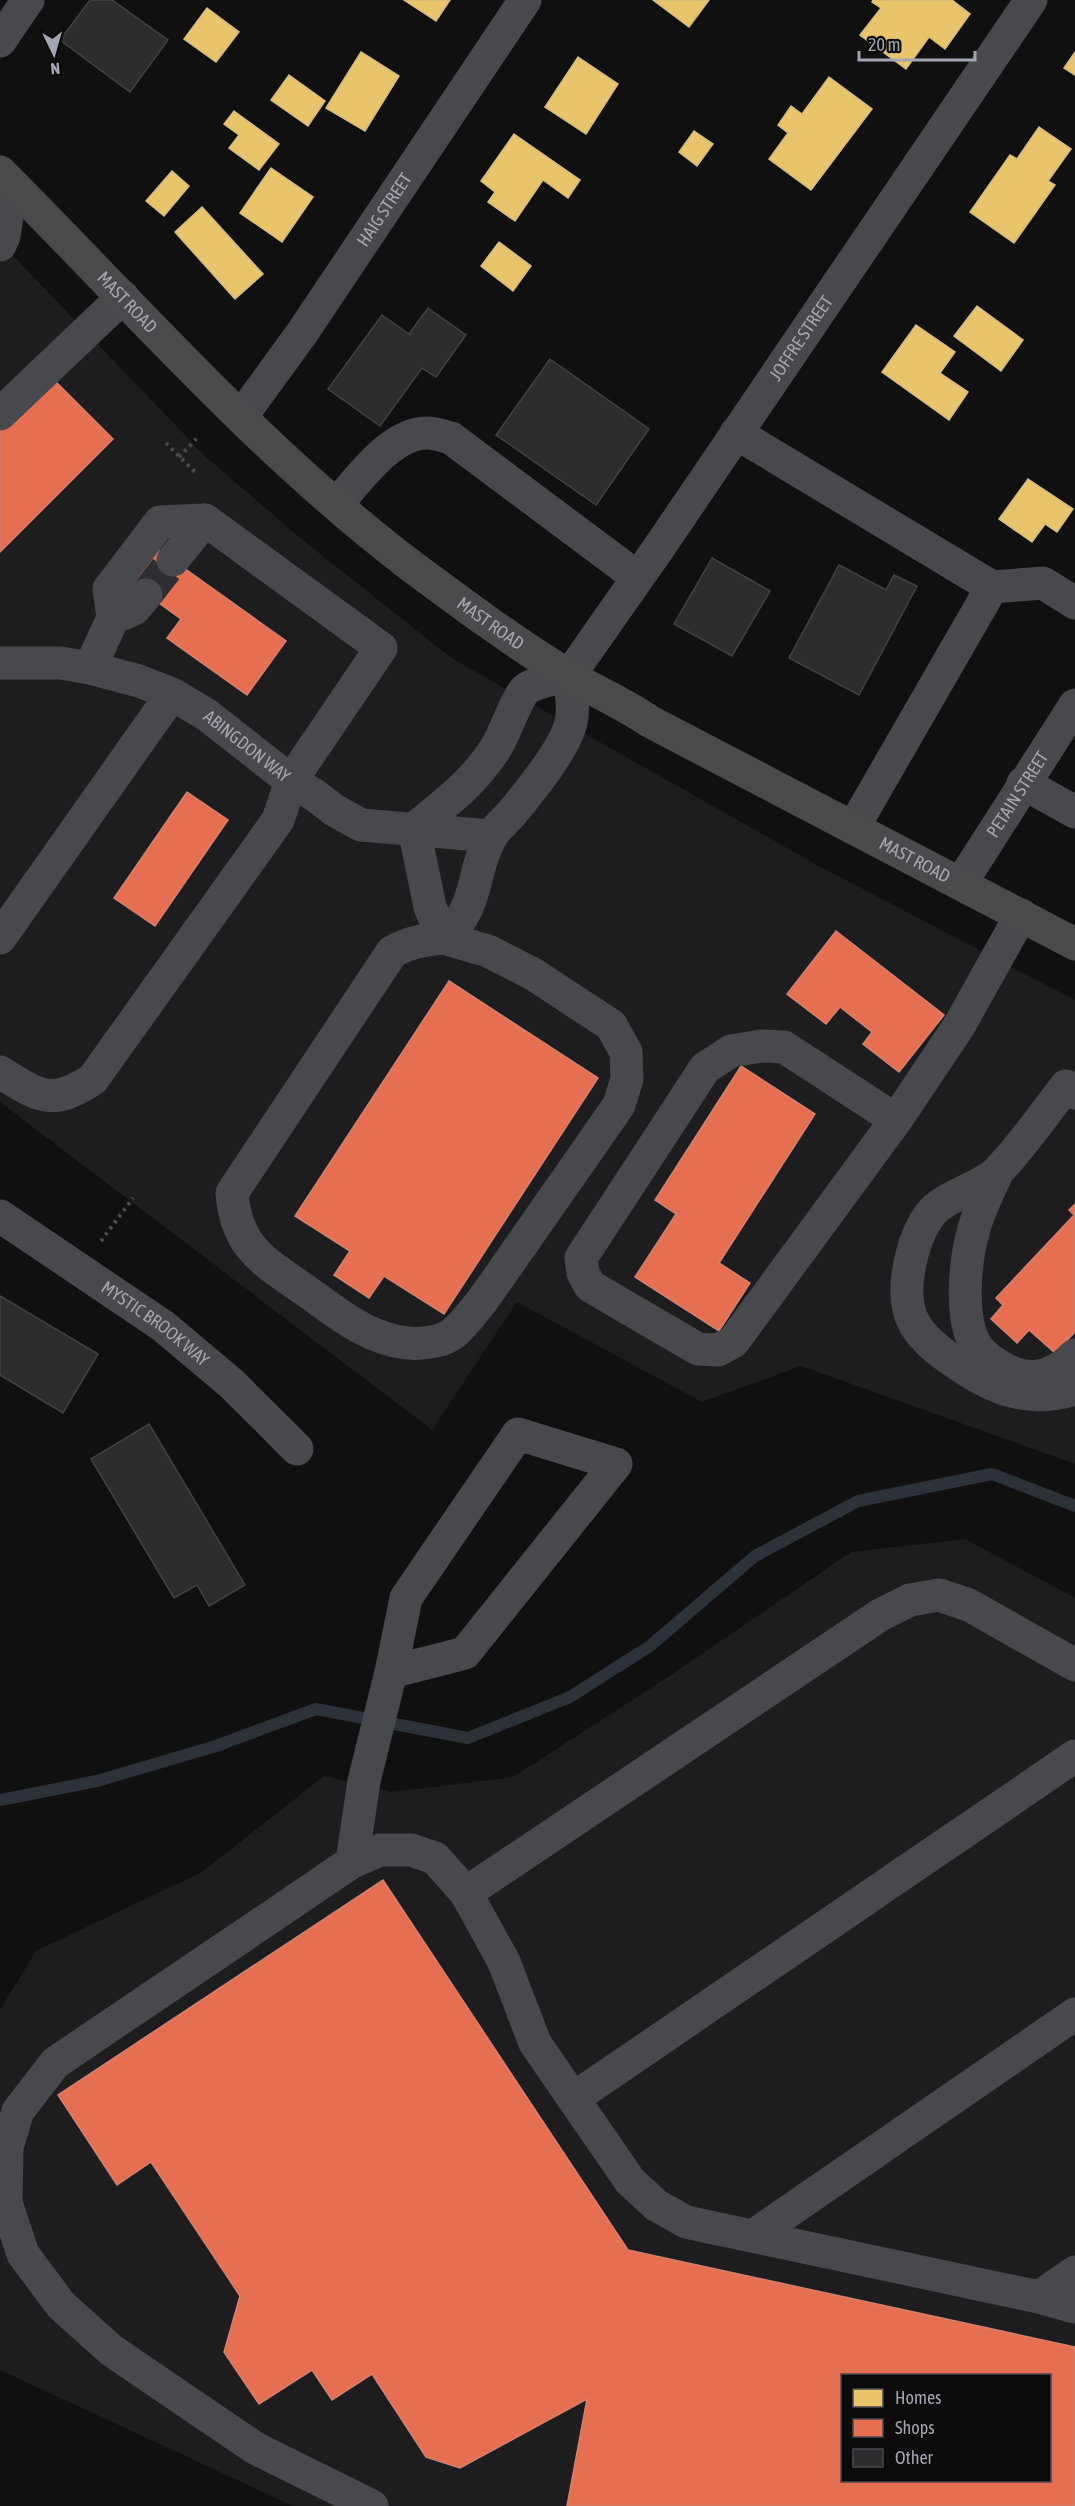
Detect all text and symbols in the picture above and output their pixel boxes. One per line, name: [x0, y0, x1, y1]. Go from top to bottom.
north arrow: [24, 24, 84, 84]
scale bar: [859, 24, 974, 62]
text: 20 m: [868, 34, 900, 55]
text: N: [50, 60, 61, 78]
street label: HAIG STREET: [352, 169, 416, 250]
street label: MAST ROAD: [93, 267, 162, 337]
street label: JOFFRE STREET: [765, 291, 837, 384]
street label: MAST ROAD: [453, 592, 528, 654]
street label: ABINGDON WAY: [200, 705, 295, 786]
street label: PETAIN STREET: [982, 747, 1053, 841]
street label: MAST ROAD: [876, 832, 954, 887]
street label: MYSTIC BROOK WAY: [98, 1277, 214, 1370]
legend: [841, 2374, 1051, 2482]
text: Homes: [895, 2387, 941, 2408]
text: Shops: [895, 2417, 935, 2438]
text: Other: [895, 2447, 934, 2468]

